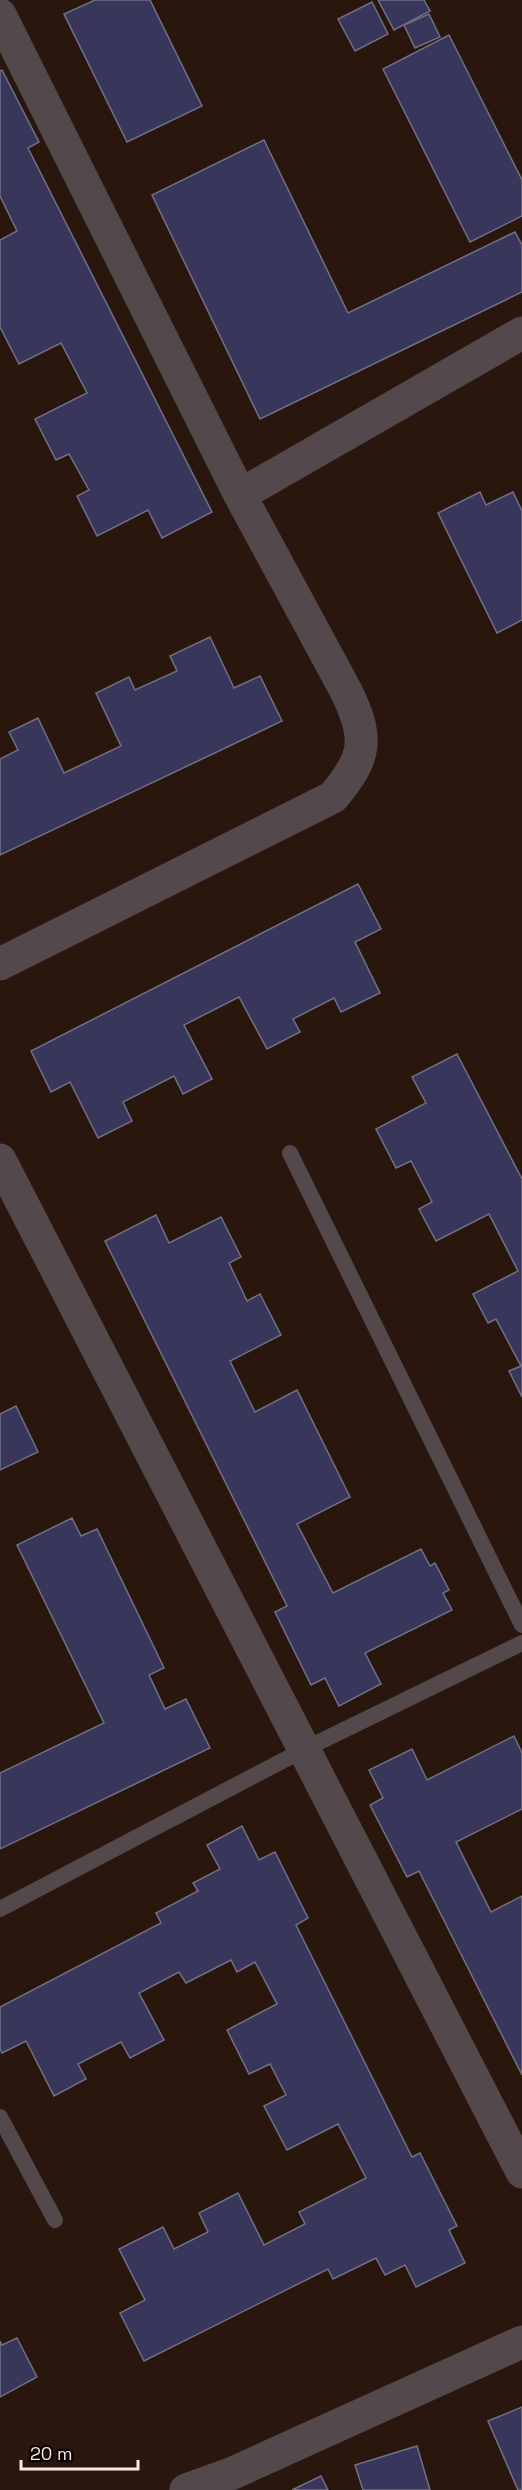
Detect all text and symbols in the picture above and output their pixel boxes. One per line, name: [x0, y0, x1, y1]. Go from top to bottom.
scale bar: [21, 2433, 138, 2471]
text: 20 m: [30, 2442, 73, 2465]

